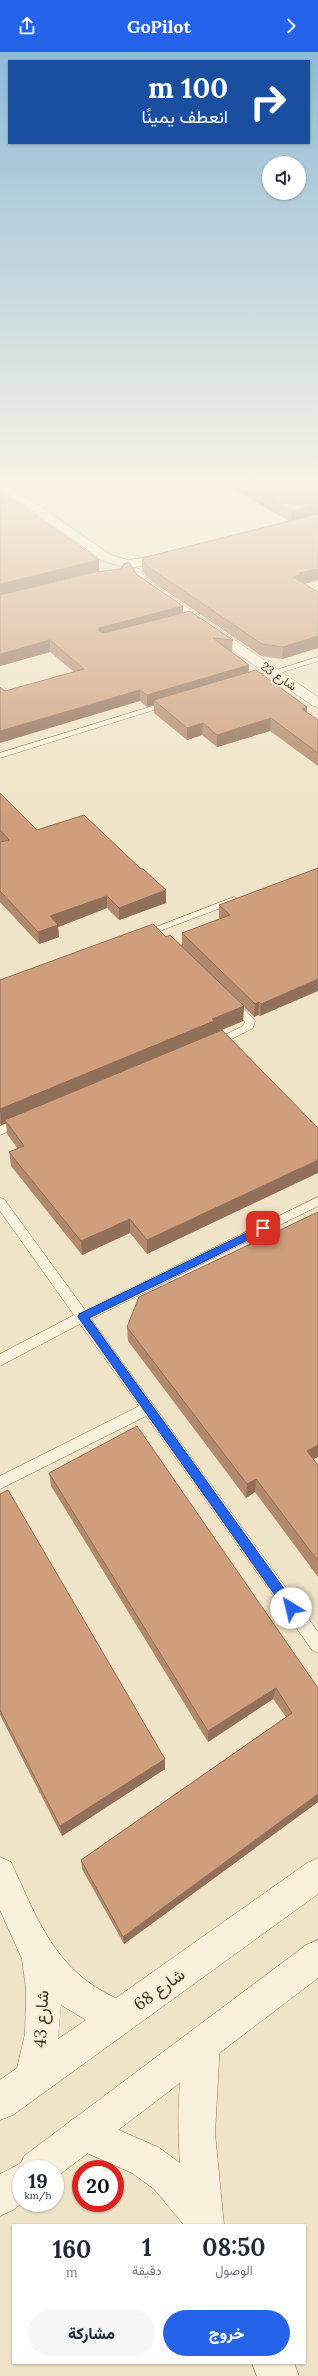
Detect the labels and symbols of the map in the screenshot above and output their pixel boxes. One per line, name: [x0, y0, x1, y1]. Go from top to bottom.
street label: شارع 23: [257, 658, 300, 695]
pin: [246, 1211, 280, 1245]
position arrow: [270, 1587, 312, 1629]
street label: شارع 68: [129, 1963, 190, 2016]
street label: شارع 43: [29, 1990, 54, 2048]
speed limit sign: 20: [72, 2160, 124, 2212]

